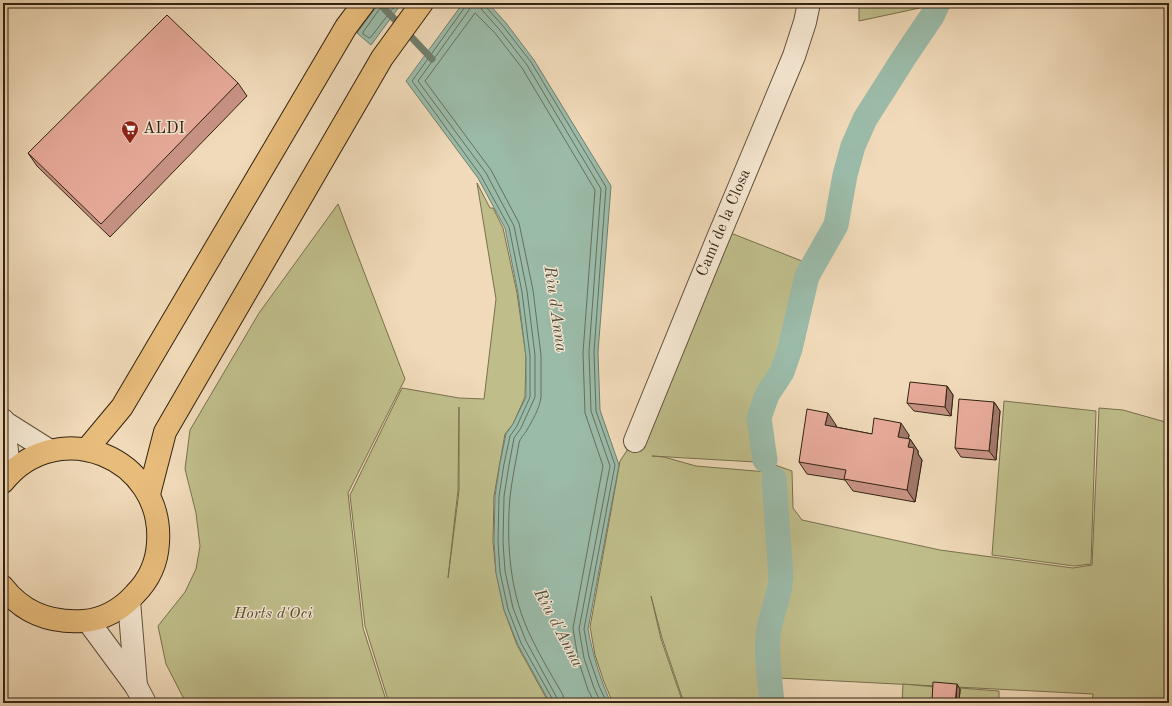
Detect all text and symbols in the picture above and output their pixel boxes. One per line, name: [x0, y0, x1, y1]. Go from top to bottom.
supermarket icon: ALDI: [120, 119, 140, 144]
place label: ALDI: [143, 121, 185, 137]
street label: Camí de la Closa: [694, 167, 754, 279]
water label: Riu d'Anna: [540, 264, 569, 353]
water label: Riu d'Anna: [530, 585, 586, 670]
park label: Horts d'Oci: [232, 606, 313, 622]

